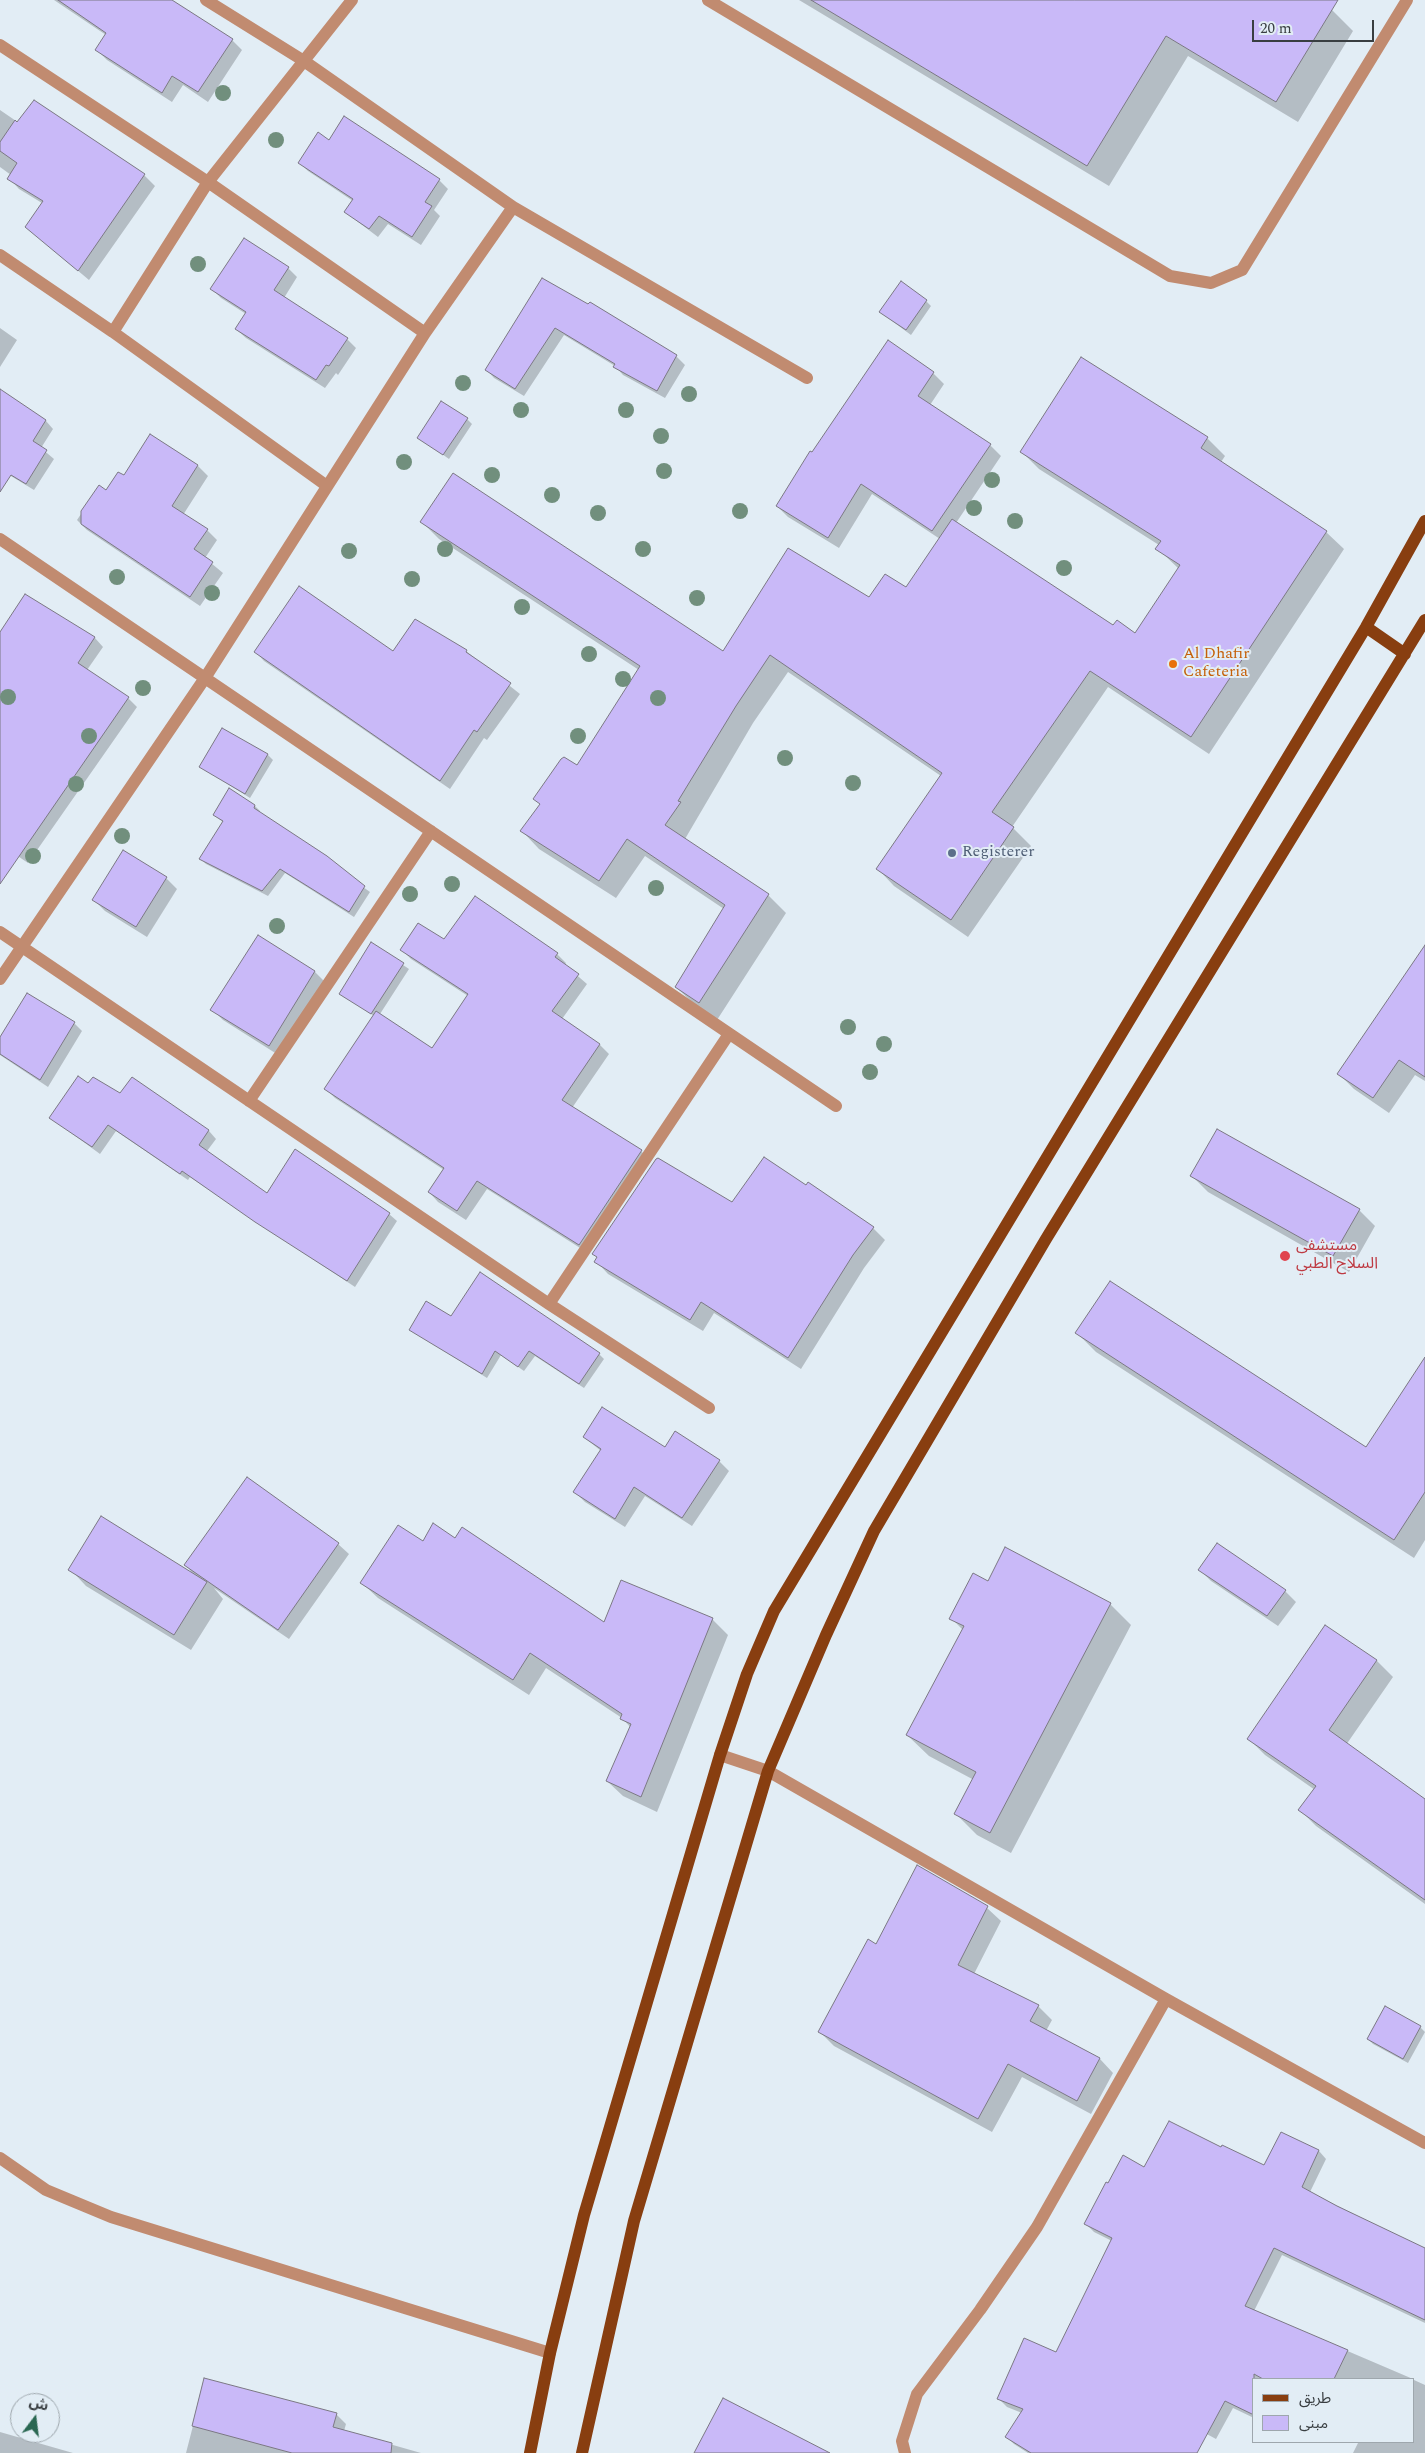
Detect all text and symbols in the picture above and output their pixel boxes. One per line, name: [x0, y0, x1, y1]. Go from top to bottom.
scale bar: [1255, 10, 1378, 42]
text: 20 m: [1260, 17, 1292, 40]
place label: Al Dhafir Cafeteria: [1183, 645, 1250, 683]
marker: Al Dhafir Cafeteria: [1167, 658, 1179, 670]
place label: Registerer: [962, 843, 1035, 863]
marker: Registerer: [946, 847, 958, 859]
place label: مستشفى السلاح الطبي: [1296, 1237, 1378, 1275]
marker: مستشفى السلاح الطبي: [1278, 1249, 1292, 1263]
legend: [1252, 2378, 1415, 2443]
text: طريق: [1299, 2387, 1331, 2410]
text: ش: [27, 2391, 51, 2417]
north arrow: [10, 2393, 60, 2443]
text: مبنى: [1299, 2412, 1328, 2435]

